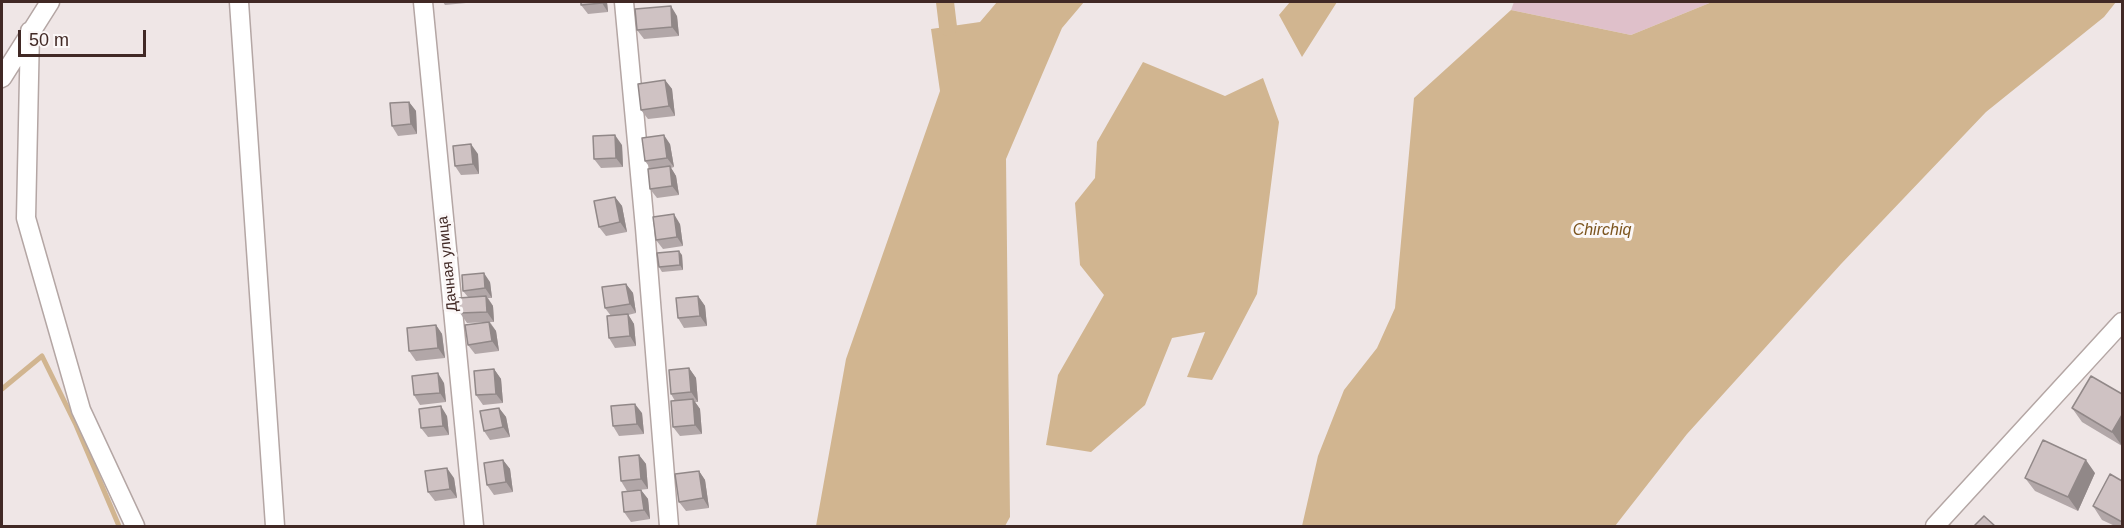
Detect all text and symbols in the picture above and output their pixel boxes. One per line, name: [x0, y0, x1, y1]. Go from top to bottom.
scale bar: [21, 18, 148, 56]
text: 50 m: [29, 30, 69, 50]
street label: Дачная улица: [434, 215, 462, 313]
water label: Chirchiq: [1573, 221, 1631, 241]

